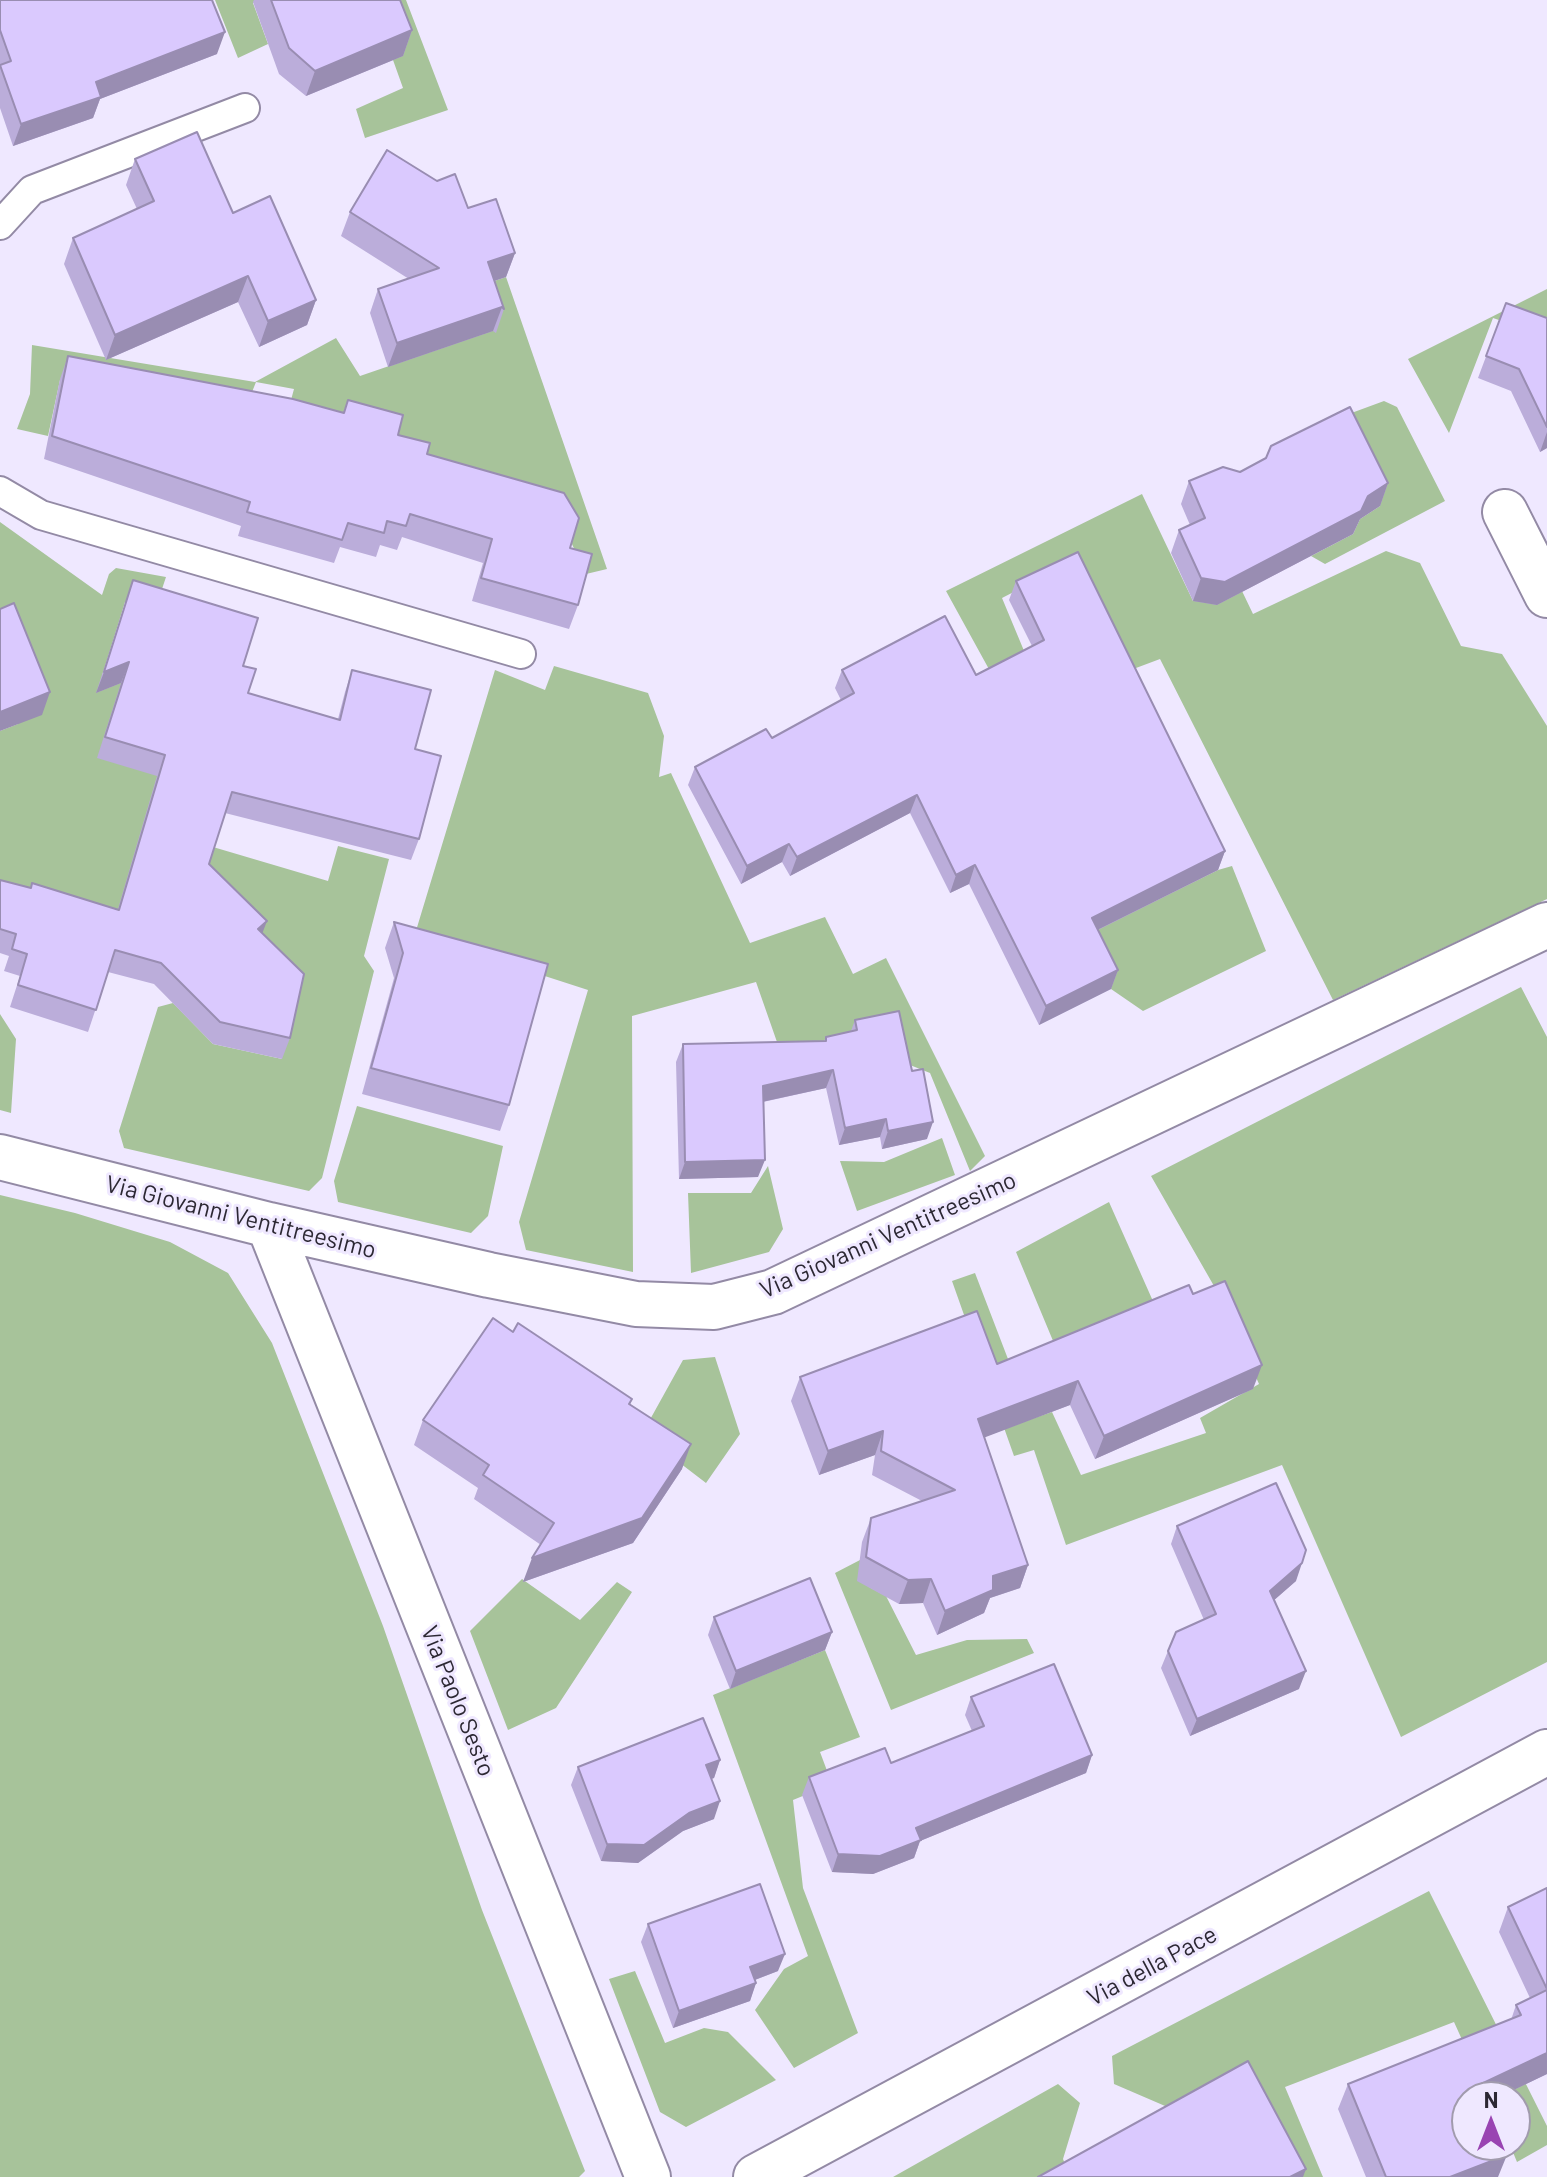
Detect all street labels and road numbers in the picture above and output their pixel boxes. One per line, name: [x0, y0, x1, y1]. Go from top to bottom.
street label: Via Giovanni Ventitreesimo: [755, 1165, 1021, 1305]
street label: Via Giovanni Ventitreesimo: [103, 1169, 379, 1265]
street label: Via Paolo Sesto: [415, 1622, 501, 1780]
street label: Via della Pace: [1082, 1920, 1222, 2012]

